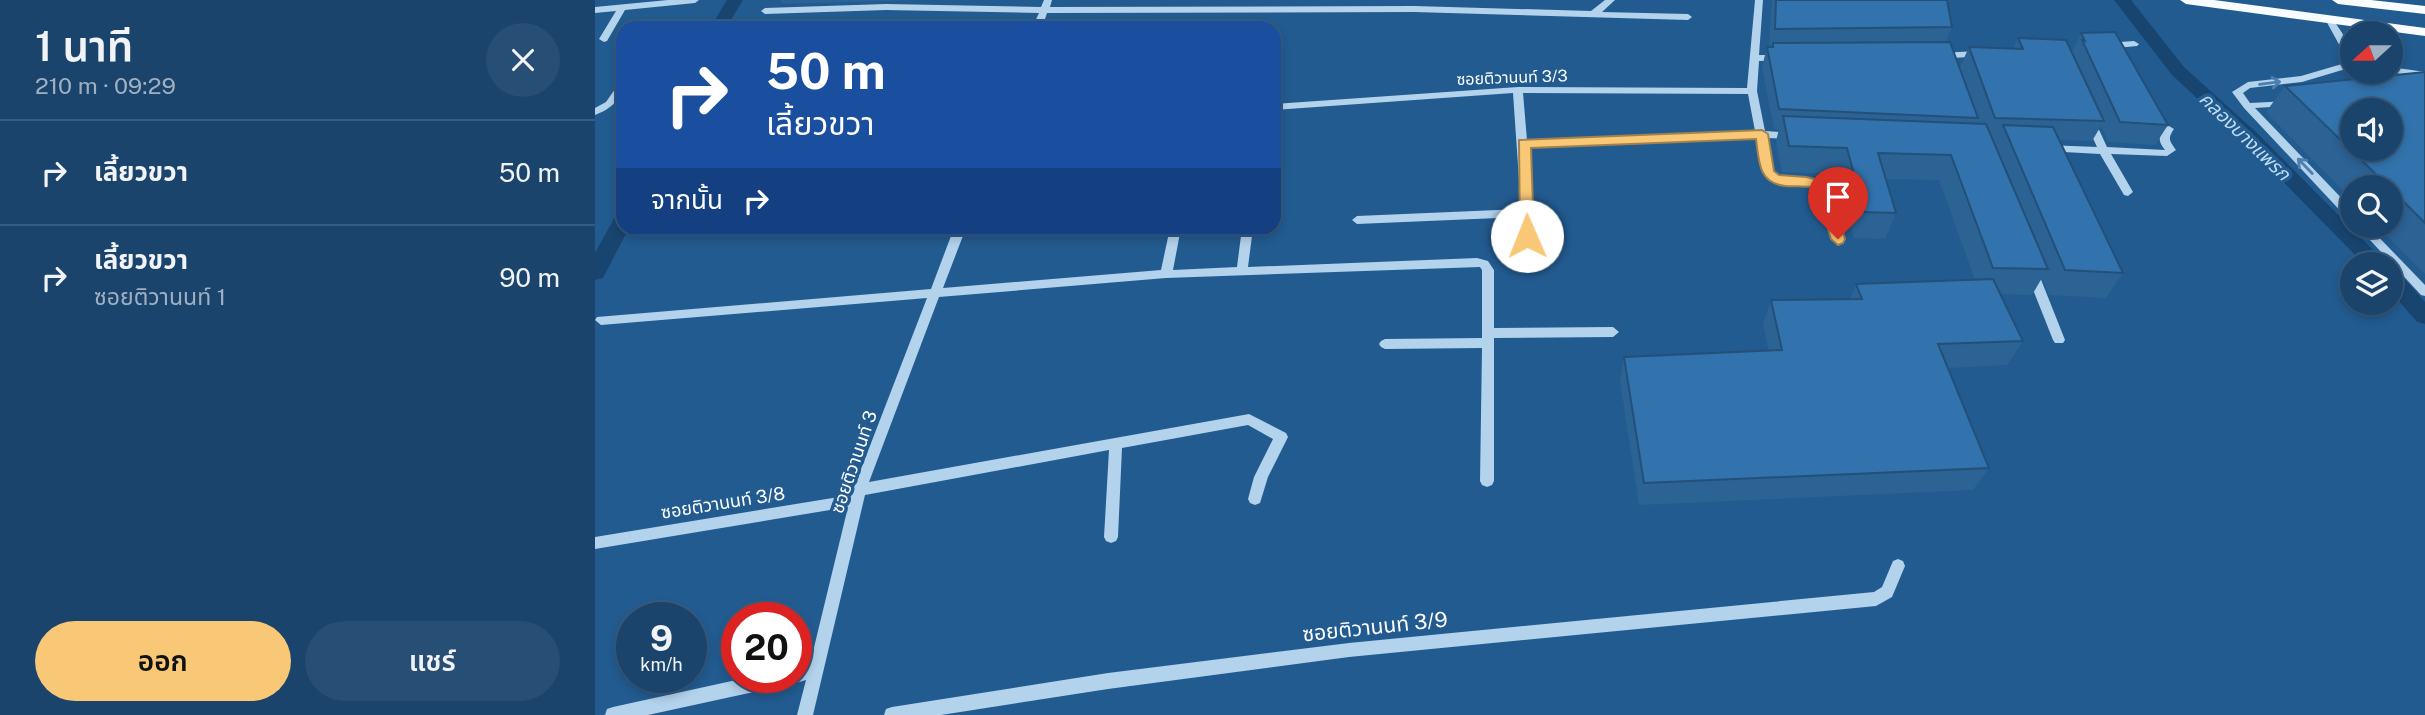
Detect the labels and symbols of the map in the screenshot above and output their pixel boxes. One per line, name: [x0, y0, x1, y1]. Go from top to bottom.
north arrow: [2340, 21, 2403, 84]
street label: ซอยติวานนท์ 3/3: [1456, 66, 1568, 89]
one-way arrow: [2258, 76, 2281, 89]
water label: คลองบางแพรก: [2195, 87, 2295, 185]
one-way arrow: [2296, 158, 2313, 175]
pin: [1808, 167, 1868, 239]
position arrow: [1490, 199, 1564, 273]
street label: ซอยติวานนท์ 3: [826, 408, 881, 516]
street label: ซอยติวานนท์ 3/8: [659, 482, 786, 523]
speed limit sign: 20: [721, 602, 812, 693]
street label: ซอยติวานนท์ 3/9: [1301, 606, 1449, 647]

